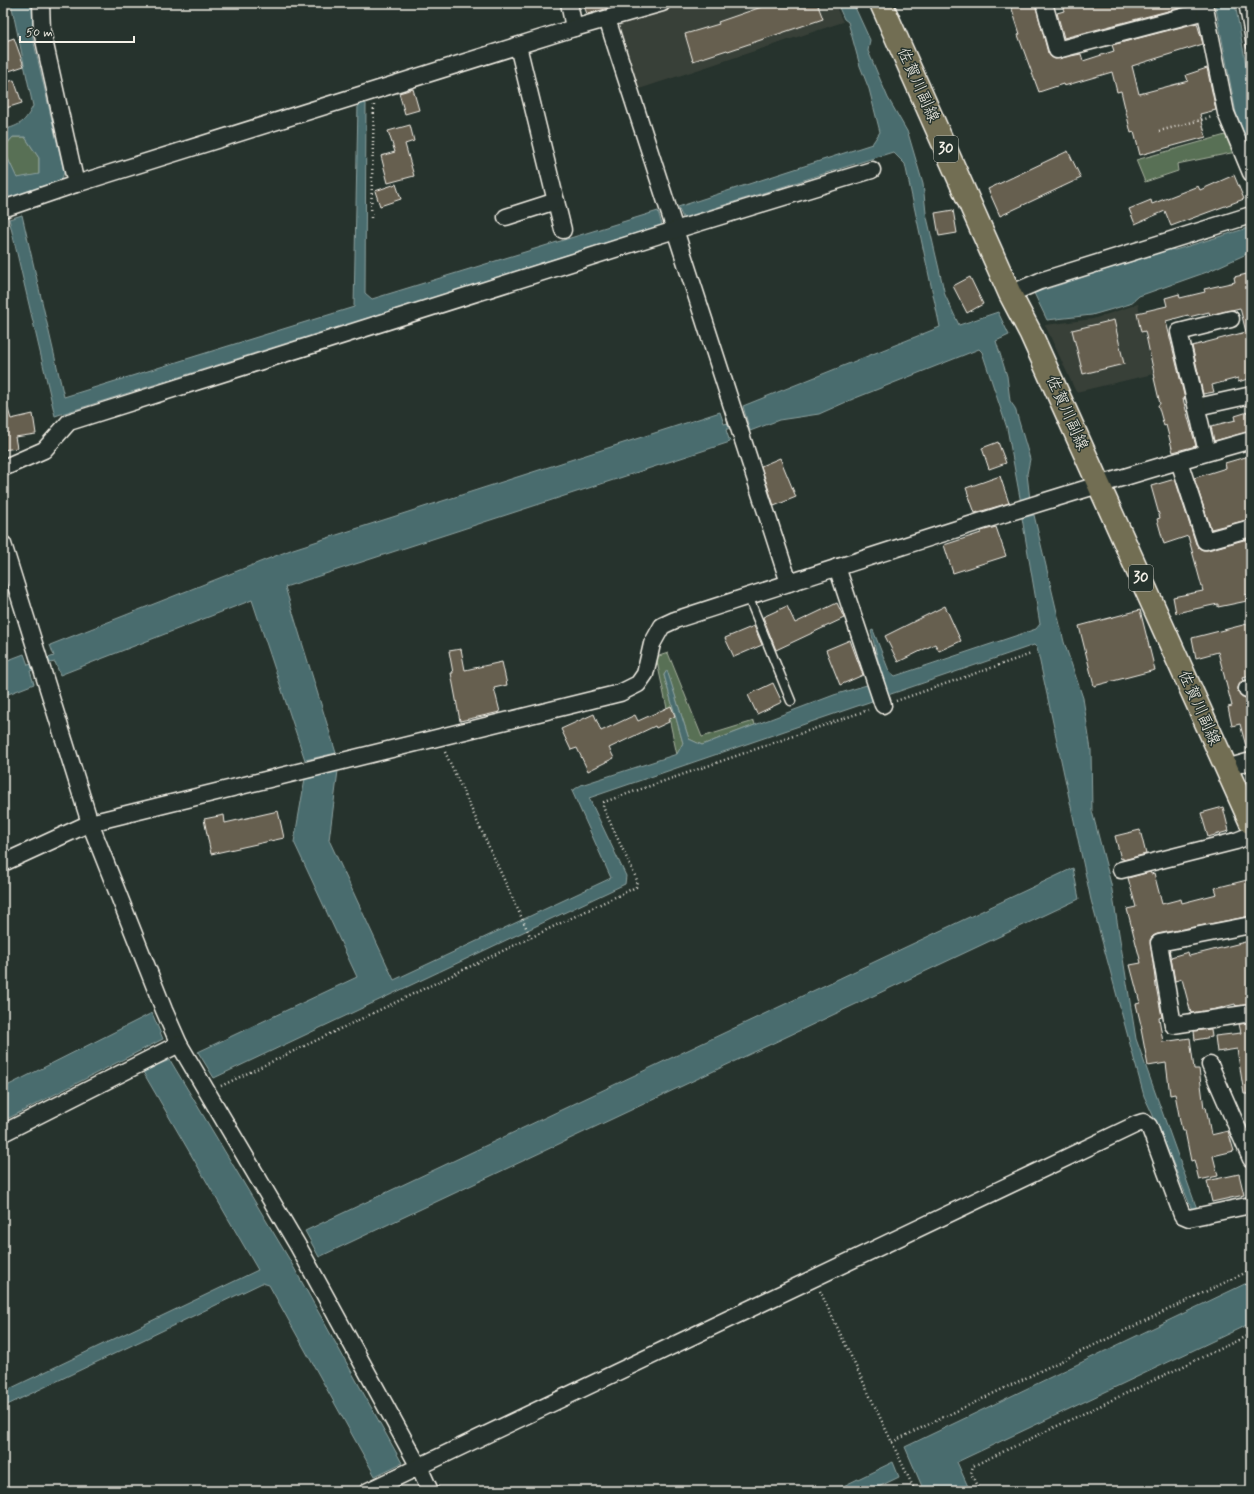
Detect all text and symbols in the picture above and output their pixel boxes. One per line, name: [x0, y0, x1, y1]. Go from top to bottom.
scale bar: [20, 18, 134, 44]
text: 50 m: [26, 25, 53, 41]
street label: 佐賀川副線: [892, 44, 944, 126]
road number: 30: [934, 136, 958, 162]
street label: 佐賀川副線: [1041, 372, 1093, 454]
road number: 30: [1129, 565, 1153, 591]
street label: 佐賀川副線: [1173, 667, 1225, 749]

